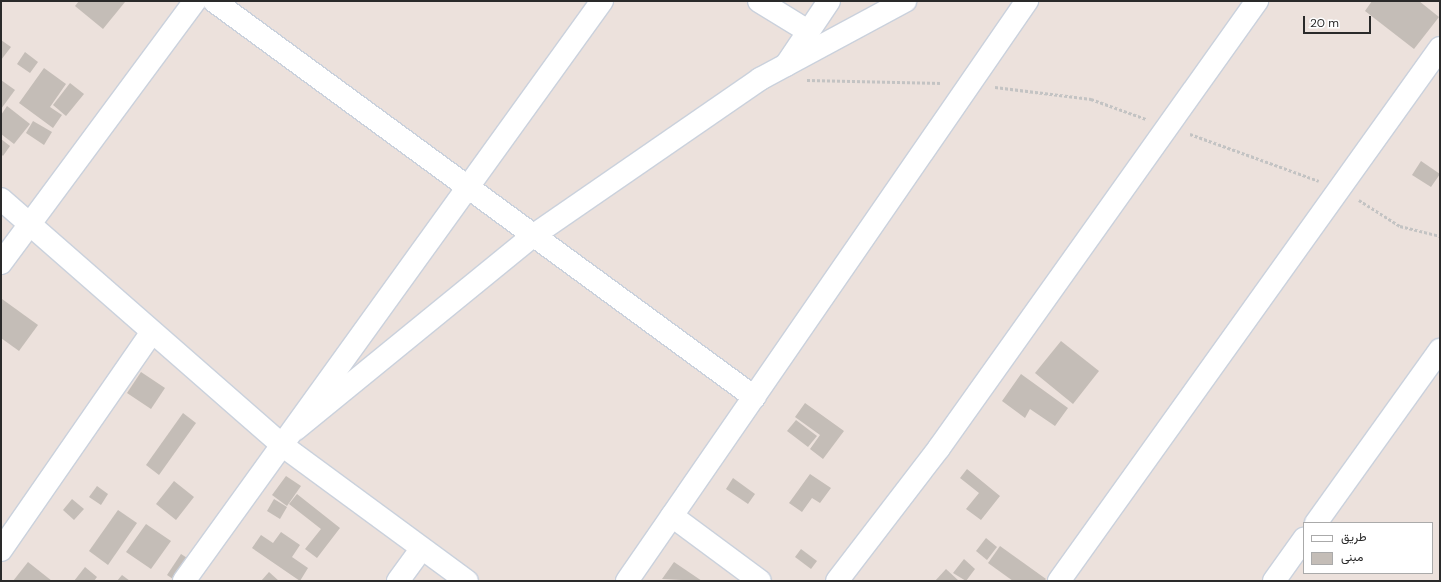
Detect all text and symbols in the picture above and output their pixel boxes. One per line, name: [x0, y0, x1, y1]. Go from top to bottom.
scale bar: [1305, 8, 1373, 34]
text: 20 m: [1310, 15, 1339, 31]
legend: [1303, 522, 1433, 574]
text: طريق: [1341, 529, 1366, 545]
text: مبنى: [1341, 549, 1363, 565]

